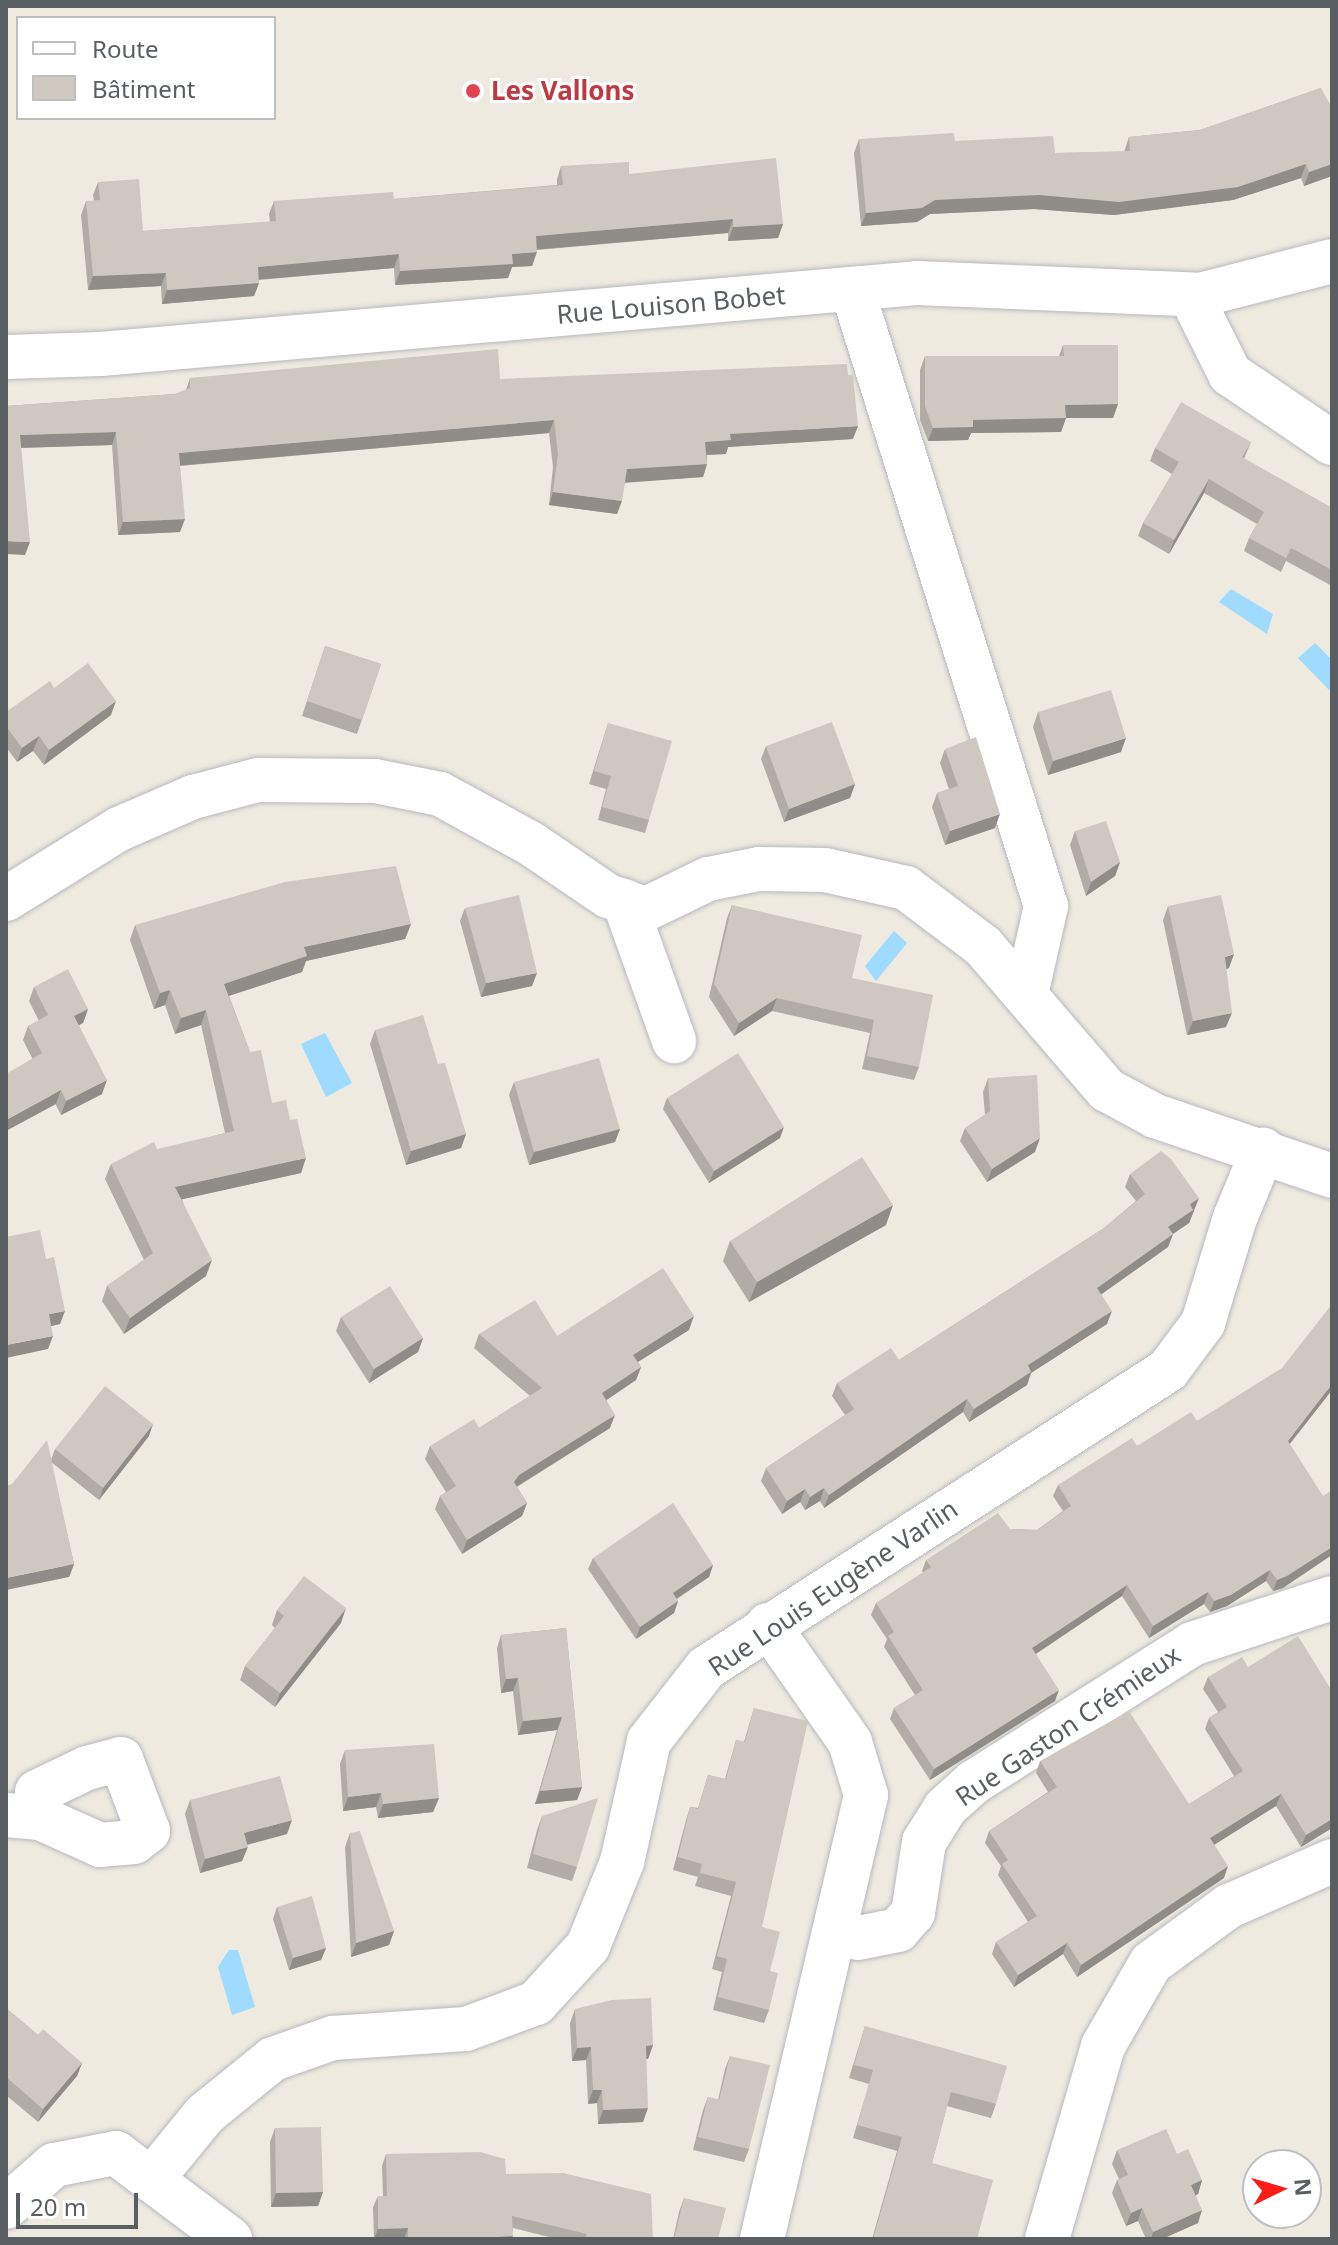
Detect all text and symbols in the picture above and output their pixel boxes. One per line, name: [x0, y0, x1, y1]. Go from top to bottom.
legend: [16, 16, 276, 120]
text: Route: [92, 32, 158, 65]
text: Bâtiment: [92, 72, 195, 105]
place label: Les Vallons: [491, 75, 635, 107]
marker: Les Vallons: [462, 80, 484, 102]
street label: Rue Louison Bobet: [555, 279, 787, 331]
street label: Rue Louis Eugène Varlin: [703, 1493, 963, 1683]
street label: Rue Gaston Crémieux: [950, 1639, 1186, 1813]
north arrow: [1242, 2149, 1322, 2229]
scale bar: [20, 2177, 142, 2227]
text: N: [1288, 2177, 1320, 2197]
text: 20 m: [30, 2190, 86, 2223]

